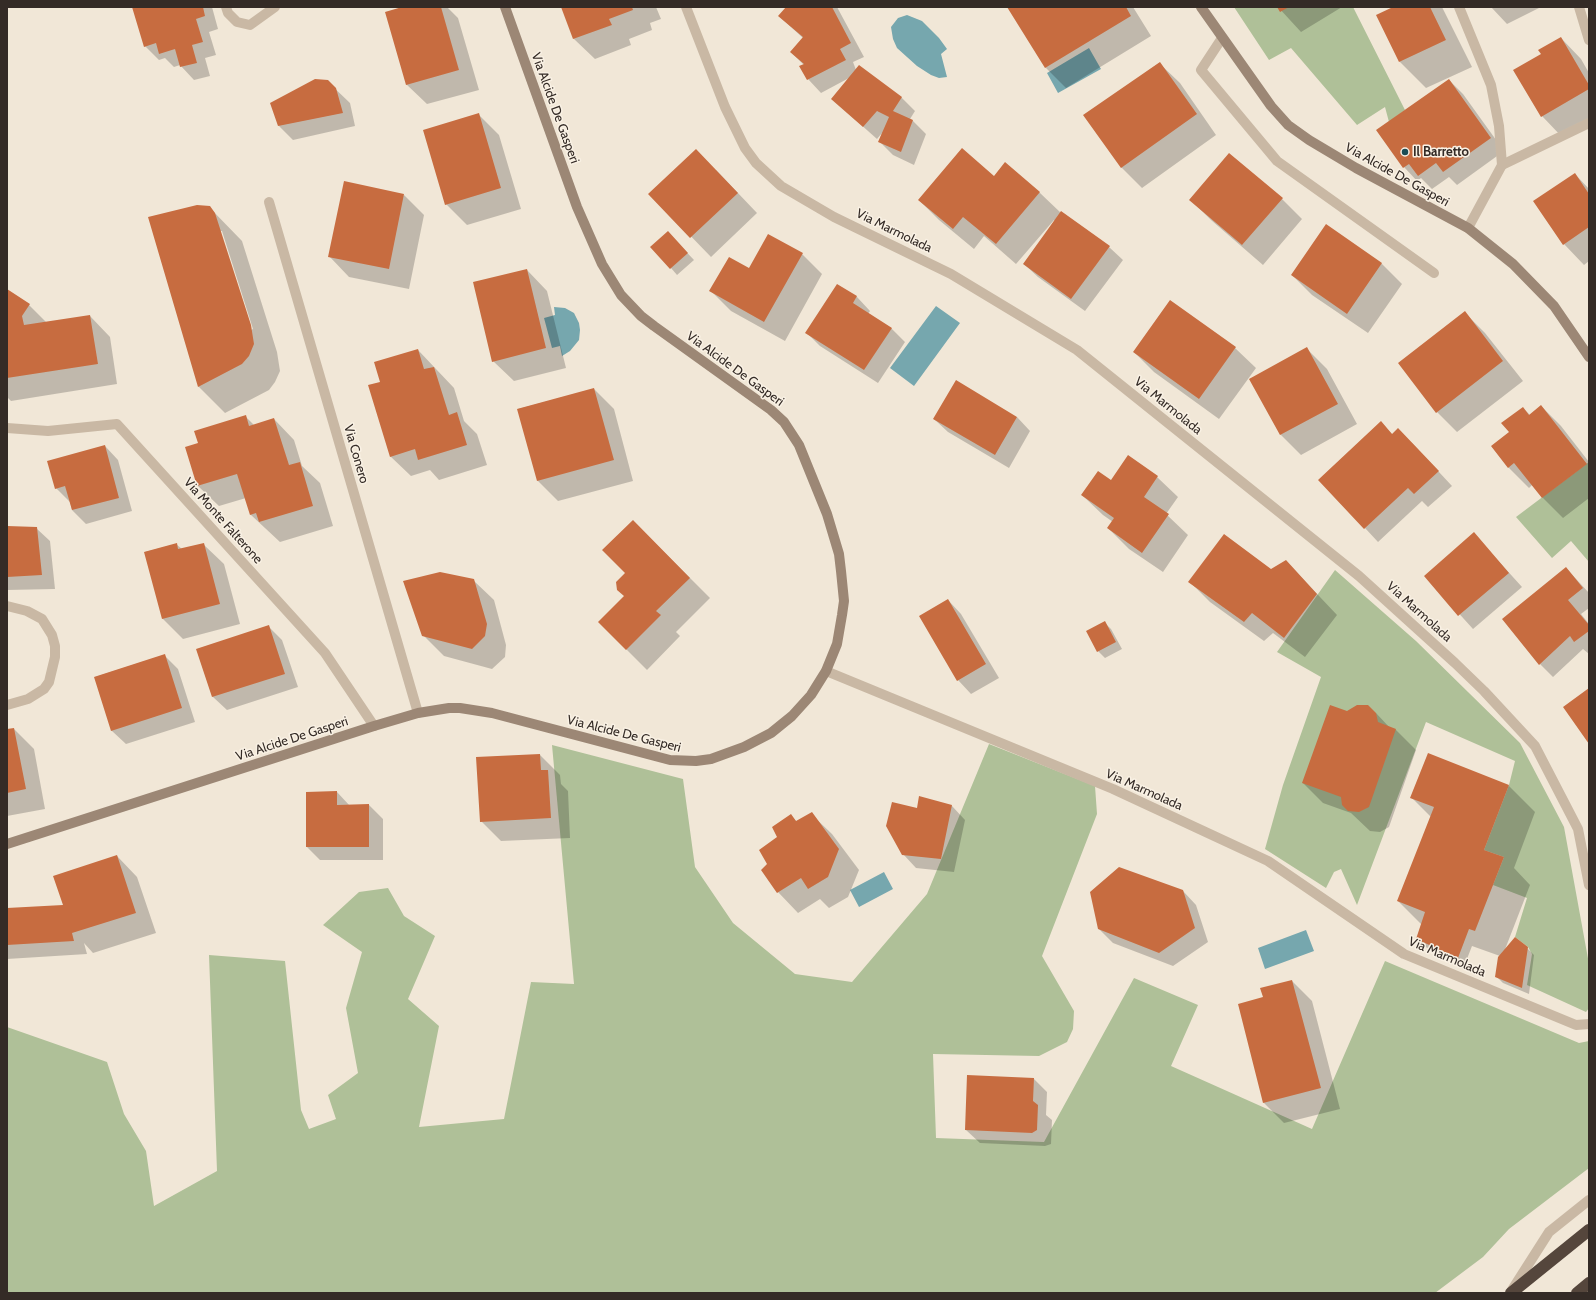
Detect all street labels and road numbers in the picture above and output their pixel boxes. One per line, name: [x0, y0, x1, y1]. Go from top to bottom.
street label: Via Alcide De Gasperi: [528, 50, 582, 166]
street label: Via Alcide De Gasperi: [1342, 140, 1452, 210]
street label: Via Marmolada: [853, 206, 935, 256]
street label: Via Alcide De Gasperi: [683, 328, 787, 410]
street label: Via Marmolada: [1131, 374, 1205, 438]
street label: Via Conero: [340, 423, 372, 485]
street label: Via Monte Falterone: [180, 475, 266, 567]
street label: Via Marmolada: [1383, 579, 1455, 645]
street label: Via Alcide De Gasperi: [565, 712, 683, 756]
street label: Via Alcide De Gasperi: [234, 714, 350, 764]
street label: Via Marmolada: [1103, 766, 1185, 814]
street label: Via Marmolada: [1406, 934, 1488, 980]

